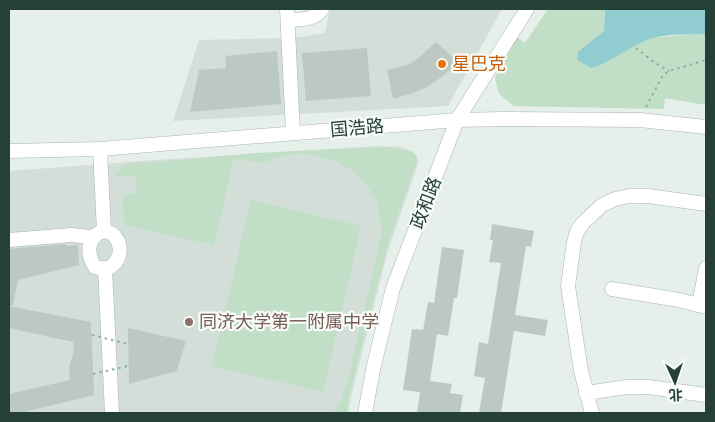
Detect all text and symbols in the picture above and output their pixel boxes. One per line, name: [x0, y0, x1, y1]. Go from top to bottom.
place label: 星巴克: [452, 53, 506, 75]
marker: 星巴克: [436, 58, 448, 70]
street label: 国浩路: [329, 115, 385, 141]
street label: 政和路: [406, 174, 446, 232]
place label: 同济大学第一附属中学: [199, 311, 379, 333]
marker: 同济大学第一附属中学: [183, 316, 195, 328]
north arrow: [650, 357, 700, 407]
text: 北: [668, 386, 683, 404]

